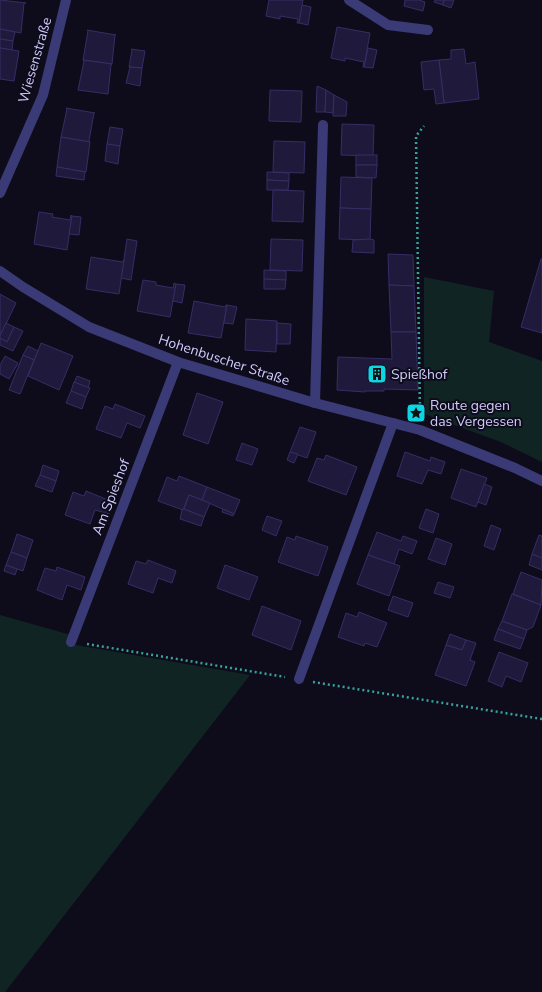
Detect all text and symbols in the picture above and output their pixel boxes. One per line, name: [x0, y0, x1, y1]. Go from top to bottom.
street label: Wiesenstraße: [14, 15, 56, 105]
street label: Hohenbuscher Straße: [156, 330, 292, 390]
building icon: Spießhof: [366, 363, 388, 385]
place label: Spießhof: [391, 365, 448, 384]
place label: Route gegen das Vergessen: [430, 396, 522, 431]
place icon: Route gegen das Vergessen: [405, 402, 427, 424]
street label: Am Spieshof: [88, 456, 134, 538]

